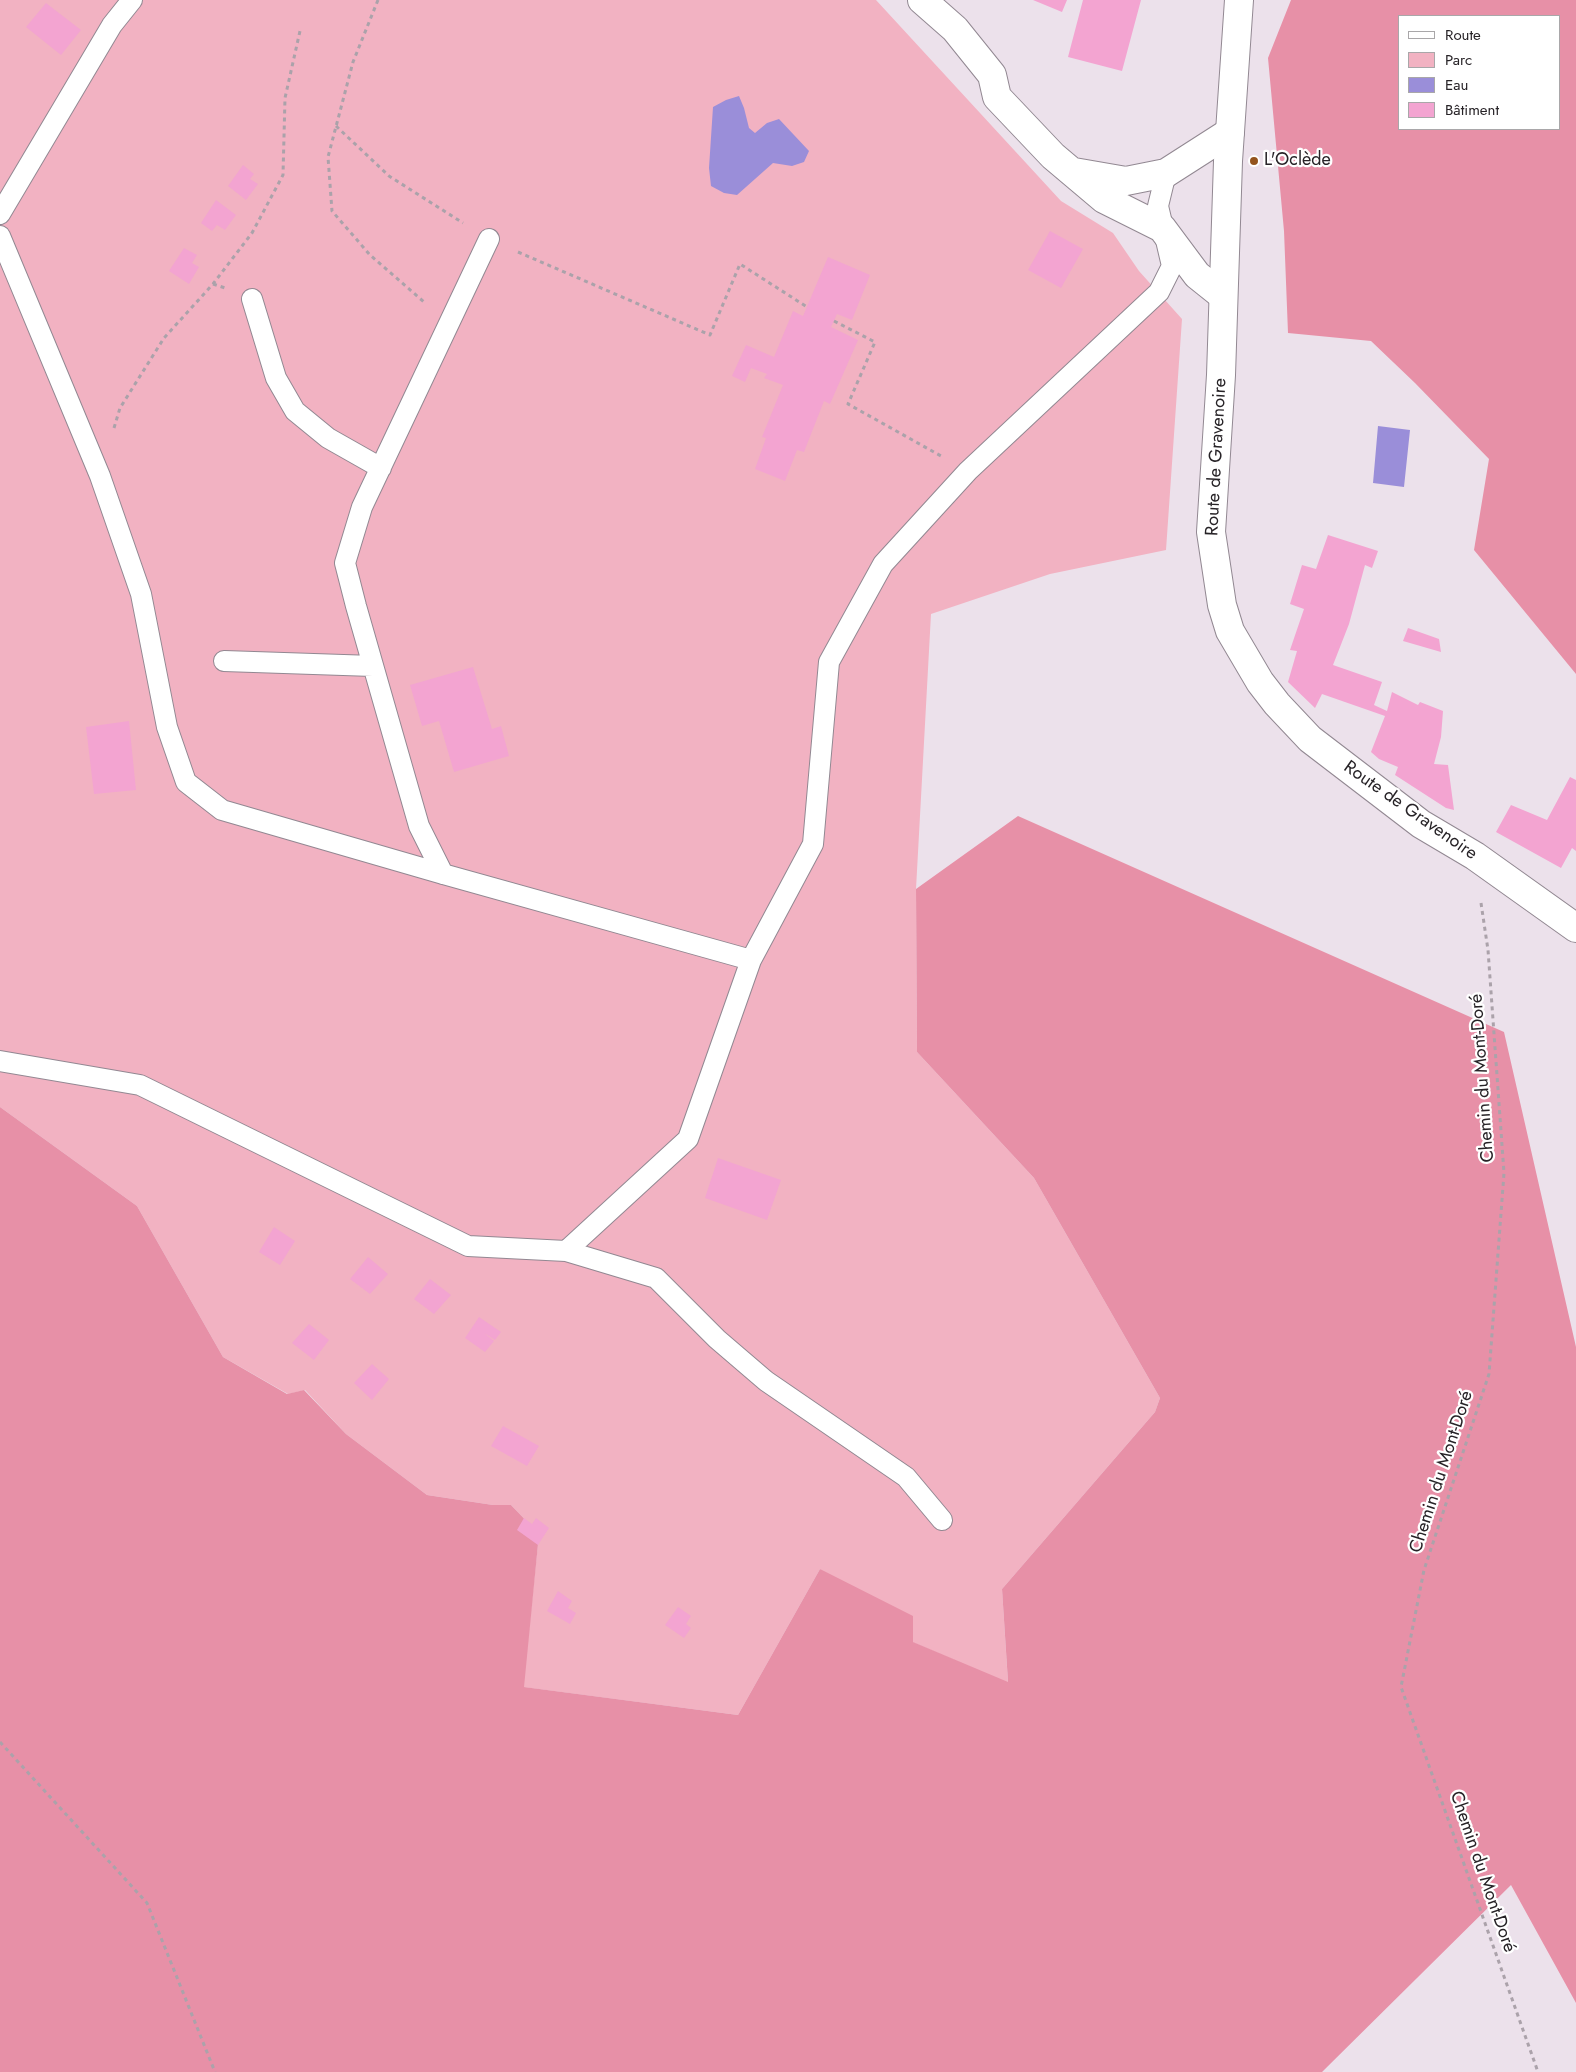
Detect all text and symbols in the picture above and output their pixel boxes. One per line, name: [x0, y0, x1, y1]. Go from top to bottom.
legend: [1398, 15, 1561, 130]
text: Route: [1445, 24, 1481, 46]
text: Parc: [1445, 49, 1472, 71]
text: Eau: [1445, 74, 1468, 96]
text: Bâtiment: [1445, 99, 1499, 121]
place label: L'Oclède: [1264, 150, 1331, 172]
marker: L'Oclède: [1248, 155, 1260, 167]
street label: Route de Gravenoire: [1202, 378, 1232, 536]
street label: Route de Gravenoire: [1339, 757, 1481, 865]
street label: Chemin du Mont-Doré: [1466, 993, 1500, 1163]
street label: Chemin du Mont-Doré: [1406, 1388, 1478, 1556]
street label: Chemin du Mont-Doré: [1444, 1789, 1520, 1955]

